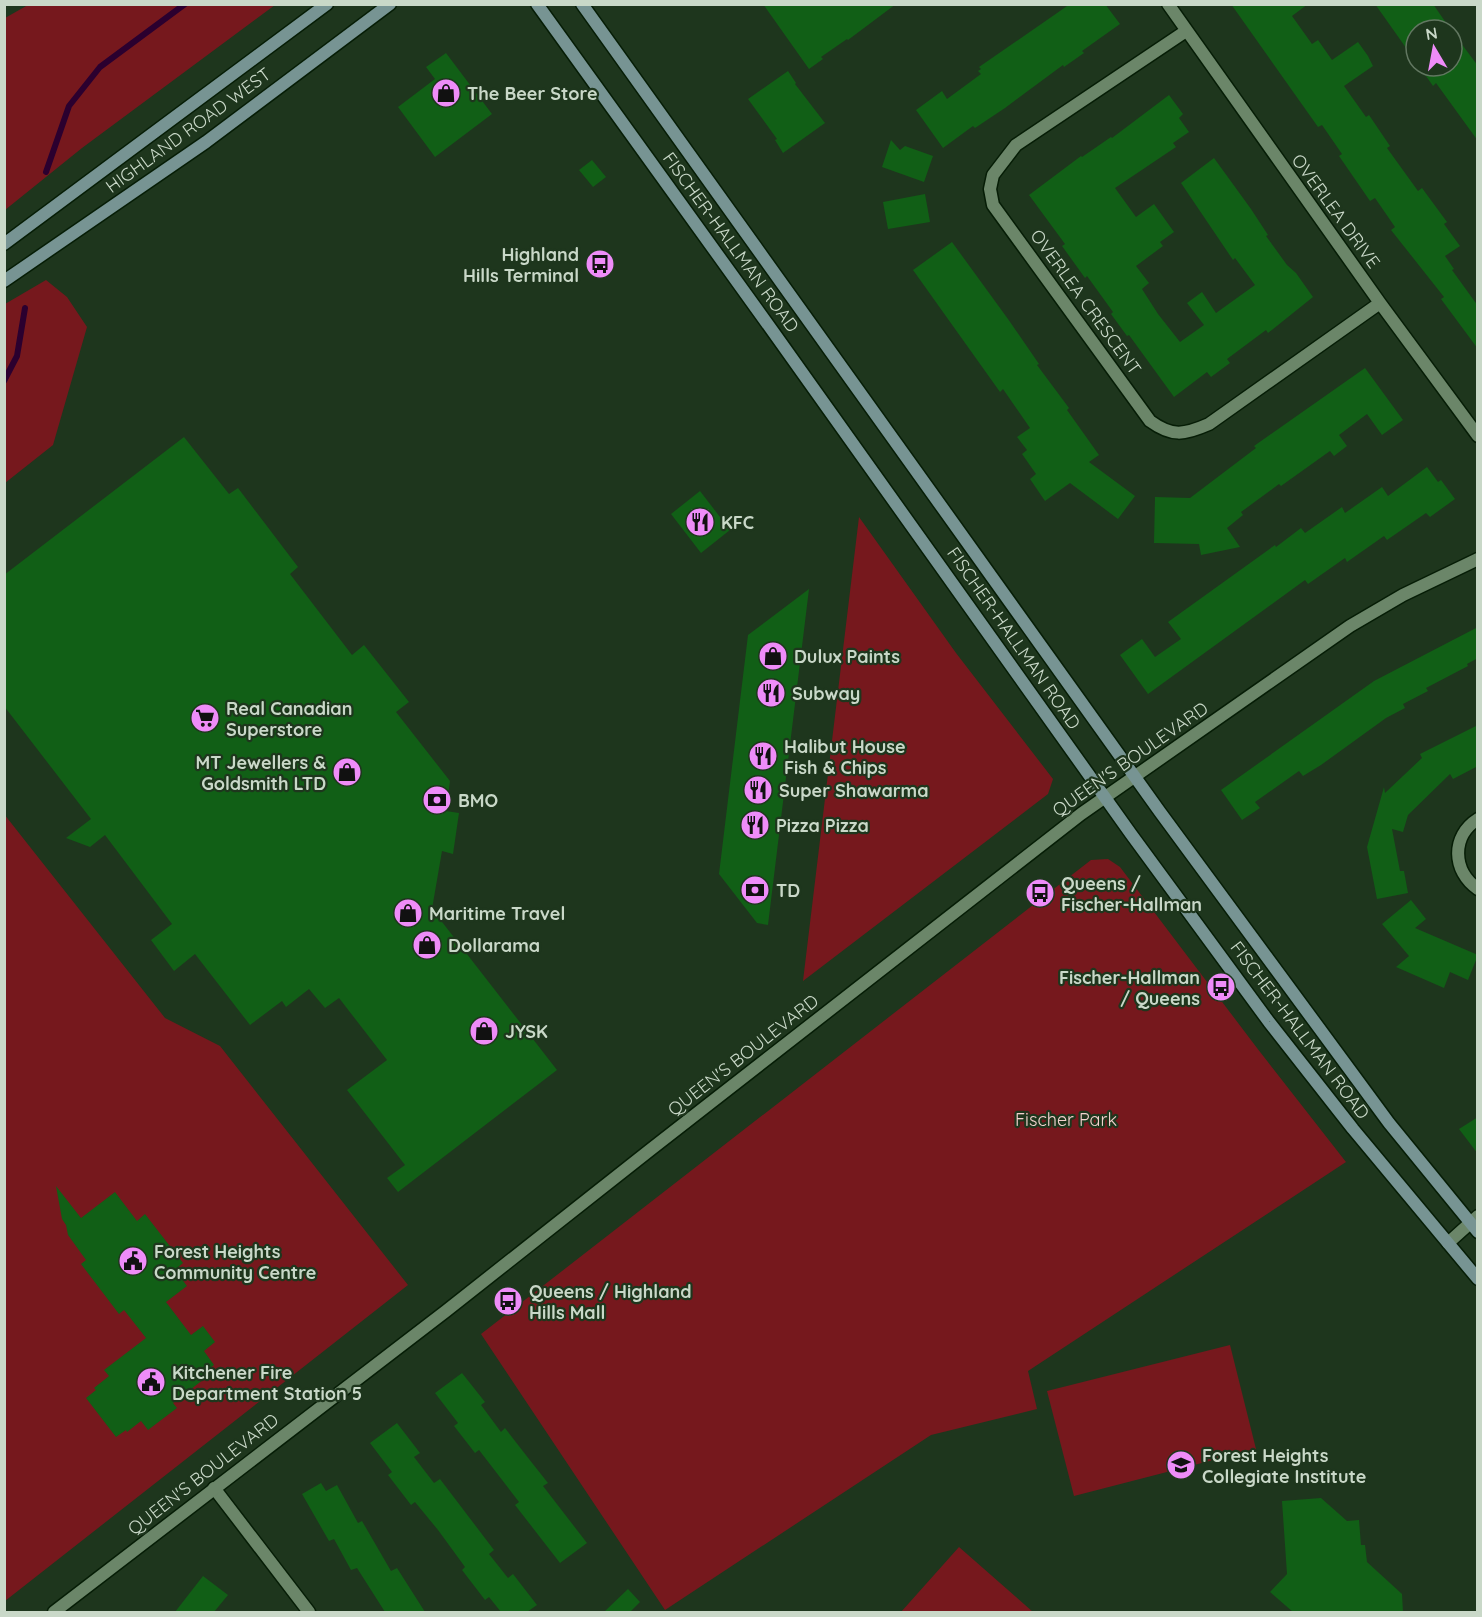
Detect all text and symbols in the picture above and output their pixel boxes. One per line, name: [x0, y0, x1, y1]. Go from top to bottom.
north arrow: [1404, 18, 1464, 78]
text: N: [1424, 22, 1439, 44]
street label: HIGHLAND ROAD WEST: [101, 62, 275, 198]
shop icon: The Beer Store: [430, 77, 462, 109]
place label: The Beer Store: [467, 82, 598, 105]
street label: FISCHER-HALLMAN ROAD: [658, 147, 804, 337]
street label: OVERLEA DRIVE: [1287, 149, 1385, 273]
street label: OVERLEA CRESCENT: [1025, 225, 1147, 379]
place label: Highland Hills Terminal: [463, 243, 579, 287]
bus stop icon: Highland Hills Terminal: [584, 248, 616, 280]
restaurant icon: KFC: [684, 506, 716, 538]
place label: KFC: [721, 511, 754, 534]
street label: FISCHER-HALLMAN ROAD: [942, 542, 1086, 734]
shop icon: Dulux Paints: [757, 640, 789, 672]
place label: Dulux Paints: [794, 645, 900, 668]
restaurant icon: Subway: [755, 677, 787, 709]
place label: Subway: [792, 682, 860, 705]
street label: QUEEN'S BOULEVARD: [1048, 696, 1212, 821]
place label: Real Canadian Superstore: [226, 697, 352, 741]
supermarket icon: Real Canadian Superstore: [189, 702, 221, 734]
place label: Halibut House Fish & Chips: [784, 735, 906, 779]
restaurant icon: Halibut House Fish & Chips: [747, 740, 779, 772]
place label: MT Jewellers & Goldsmith LTD: [196, 751, 326, 795]
shop icon: MT Jewellers & Goldsmith LTD: [331, 756, 363, 788]
restaurant icon: Super Shawarma: [742, 774, 774, 806]
place label: Super Shawarma: [779, 779, 929, 802]
bank icon: BMO: [421, 784, 453, 816]
place label: BMO: [458, 789, 498, 812]
restaurant icon: Pizza Pizza: [739, 809, 771, 841]
place label: Pizza Pizza: [776, 814, 869, 837]
place label: Queens / Fischer-Hallman: [1061, 872, 1202, 916]
bank icon: TD: [739, 874, 771, 906]
bus stop icon: Queens / Fischer-Hallman: [1024, 877, 1056, 909]
place label: TD: [776, 879, 800, 902]
shop icon: Maritime Travel: [392, 897, 424, 929]
place label: Maritime Travel: [429, 902, 565, 925]
shop icon: Dollarama: [411, 929, 443, 961]
place label: Dollarama: [448, 934, 540, 957]
street label: FISCHER-HALLMAN ROAD: [1225, 936, 1375, 1124]
place label: Fischer-Hallman / Queens: [1059, 966, 1200, 1010]
bus stop icon: Fischer-Hallman / Queens: [1205, 971, 1237, 1003]
street label: QUEEN'S BOULEVARD: [663, 989, 823, 1121]
shop icon: JYSK: [468, 1015, 500, 1047]
place label: JYSK: [505, 1020, 548, 1043]
park label: Fischer Park: [1015, 1108, 1117, 1131]
place label: Forest Heights Community Centre: [154, 1240, 316, 1284]
public building icon: Forest Heights Community Centre: [117, 1245, 149, 1277]
place label: Queens / Highland Hills Mall: [529, 1280, 692, 1324]
bus stop icon: Queens / Highland Hills Mall: [492, 1285, 524, 1317]
place label: Kitchener Fire Department Station 5: [172, 1361, 362, 1405]
public building icon: Kitchener Fire Department Station 5: [135, 1366, 167, 1398]
street label: QUEEN'S BOULEVARD: [123, 1408, 283, 1540]
place label: Forest Heights Collegiate Institute: [1202, 1444, 1366, 1488]
school or university icon: Forest Heights Collegiate Institute: [1165, 1449, 1197, 1481]

